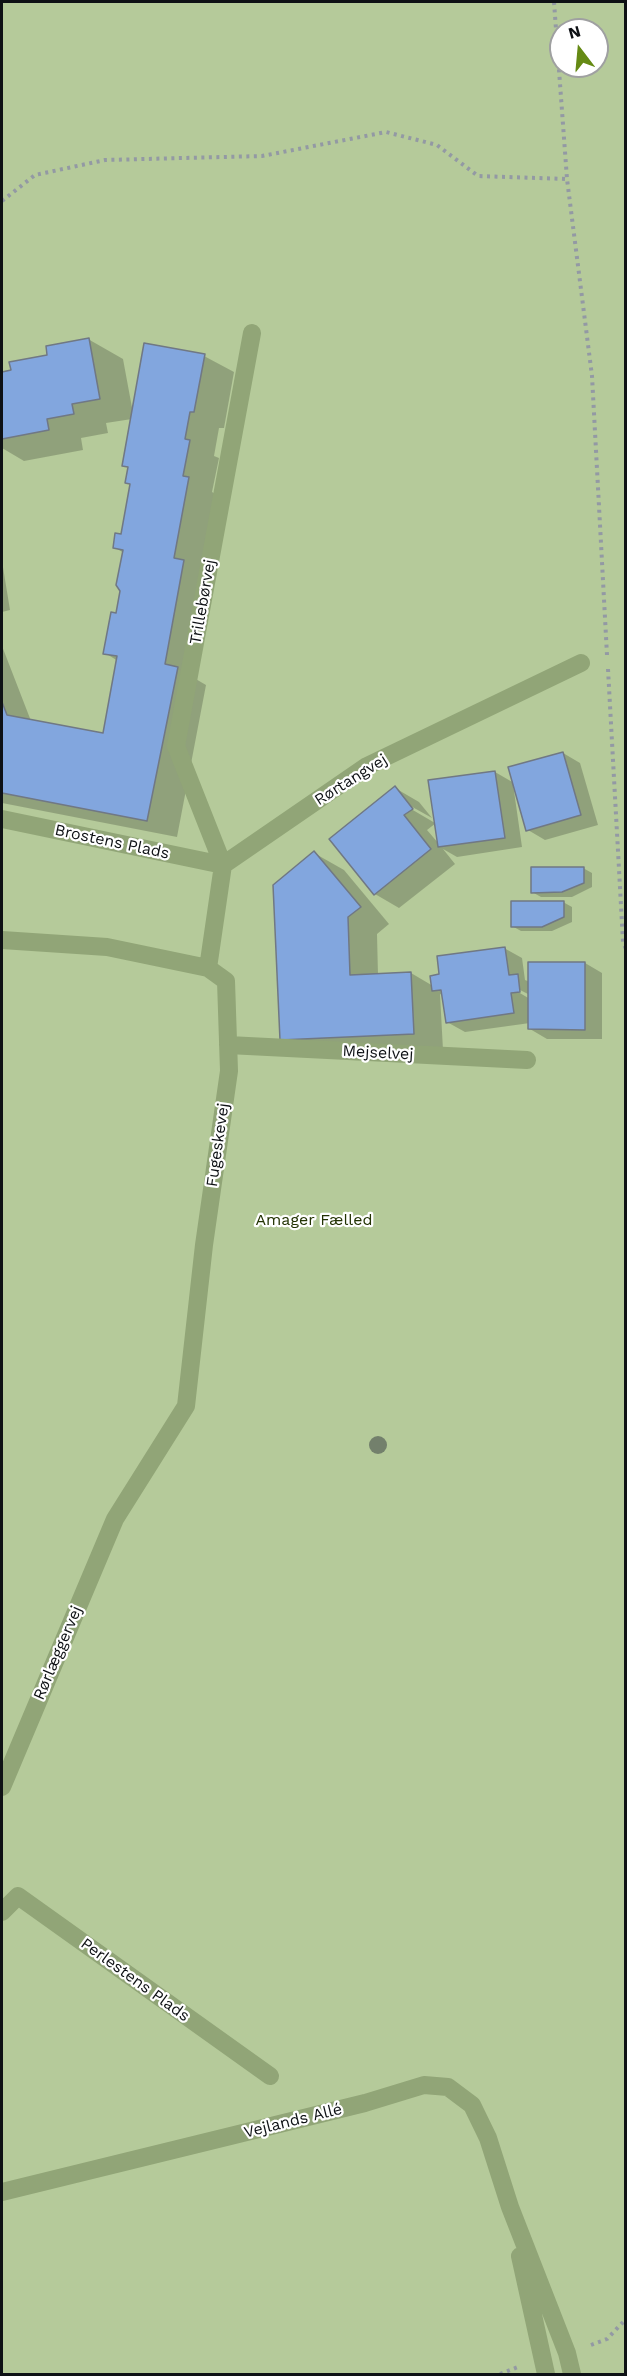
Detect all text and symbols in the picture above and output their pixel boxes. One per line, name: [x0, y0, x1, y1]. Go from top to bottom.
north arrow: [549, 18, 609, 78]
text: N: [566, 21, 583, 43]
street label: Trillebørvej: [186, 558, 220, 646]
street label: Rørtangvej: [311, 750, 391, 810]
street label: Brostens Plads: [53, 820, 171, 864]
street label: Mejselvej: [342, 1042, 414, 1064]
street label: Fugeskevej: [203, 1102, 233, 1188]
park label: Amager Fælled: [256, 1210, 372, 1230]
street label: Rørlæggervej: [30, 1603, 86, 1703]
street label: Perlestens Plads: [77, 1934, 193, 2026]
street label: Vejlands Allé: [242, 2100, 344, 2142]

